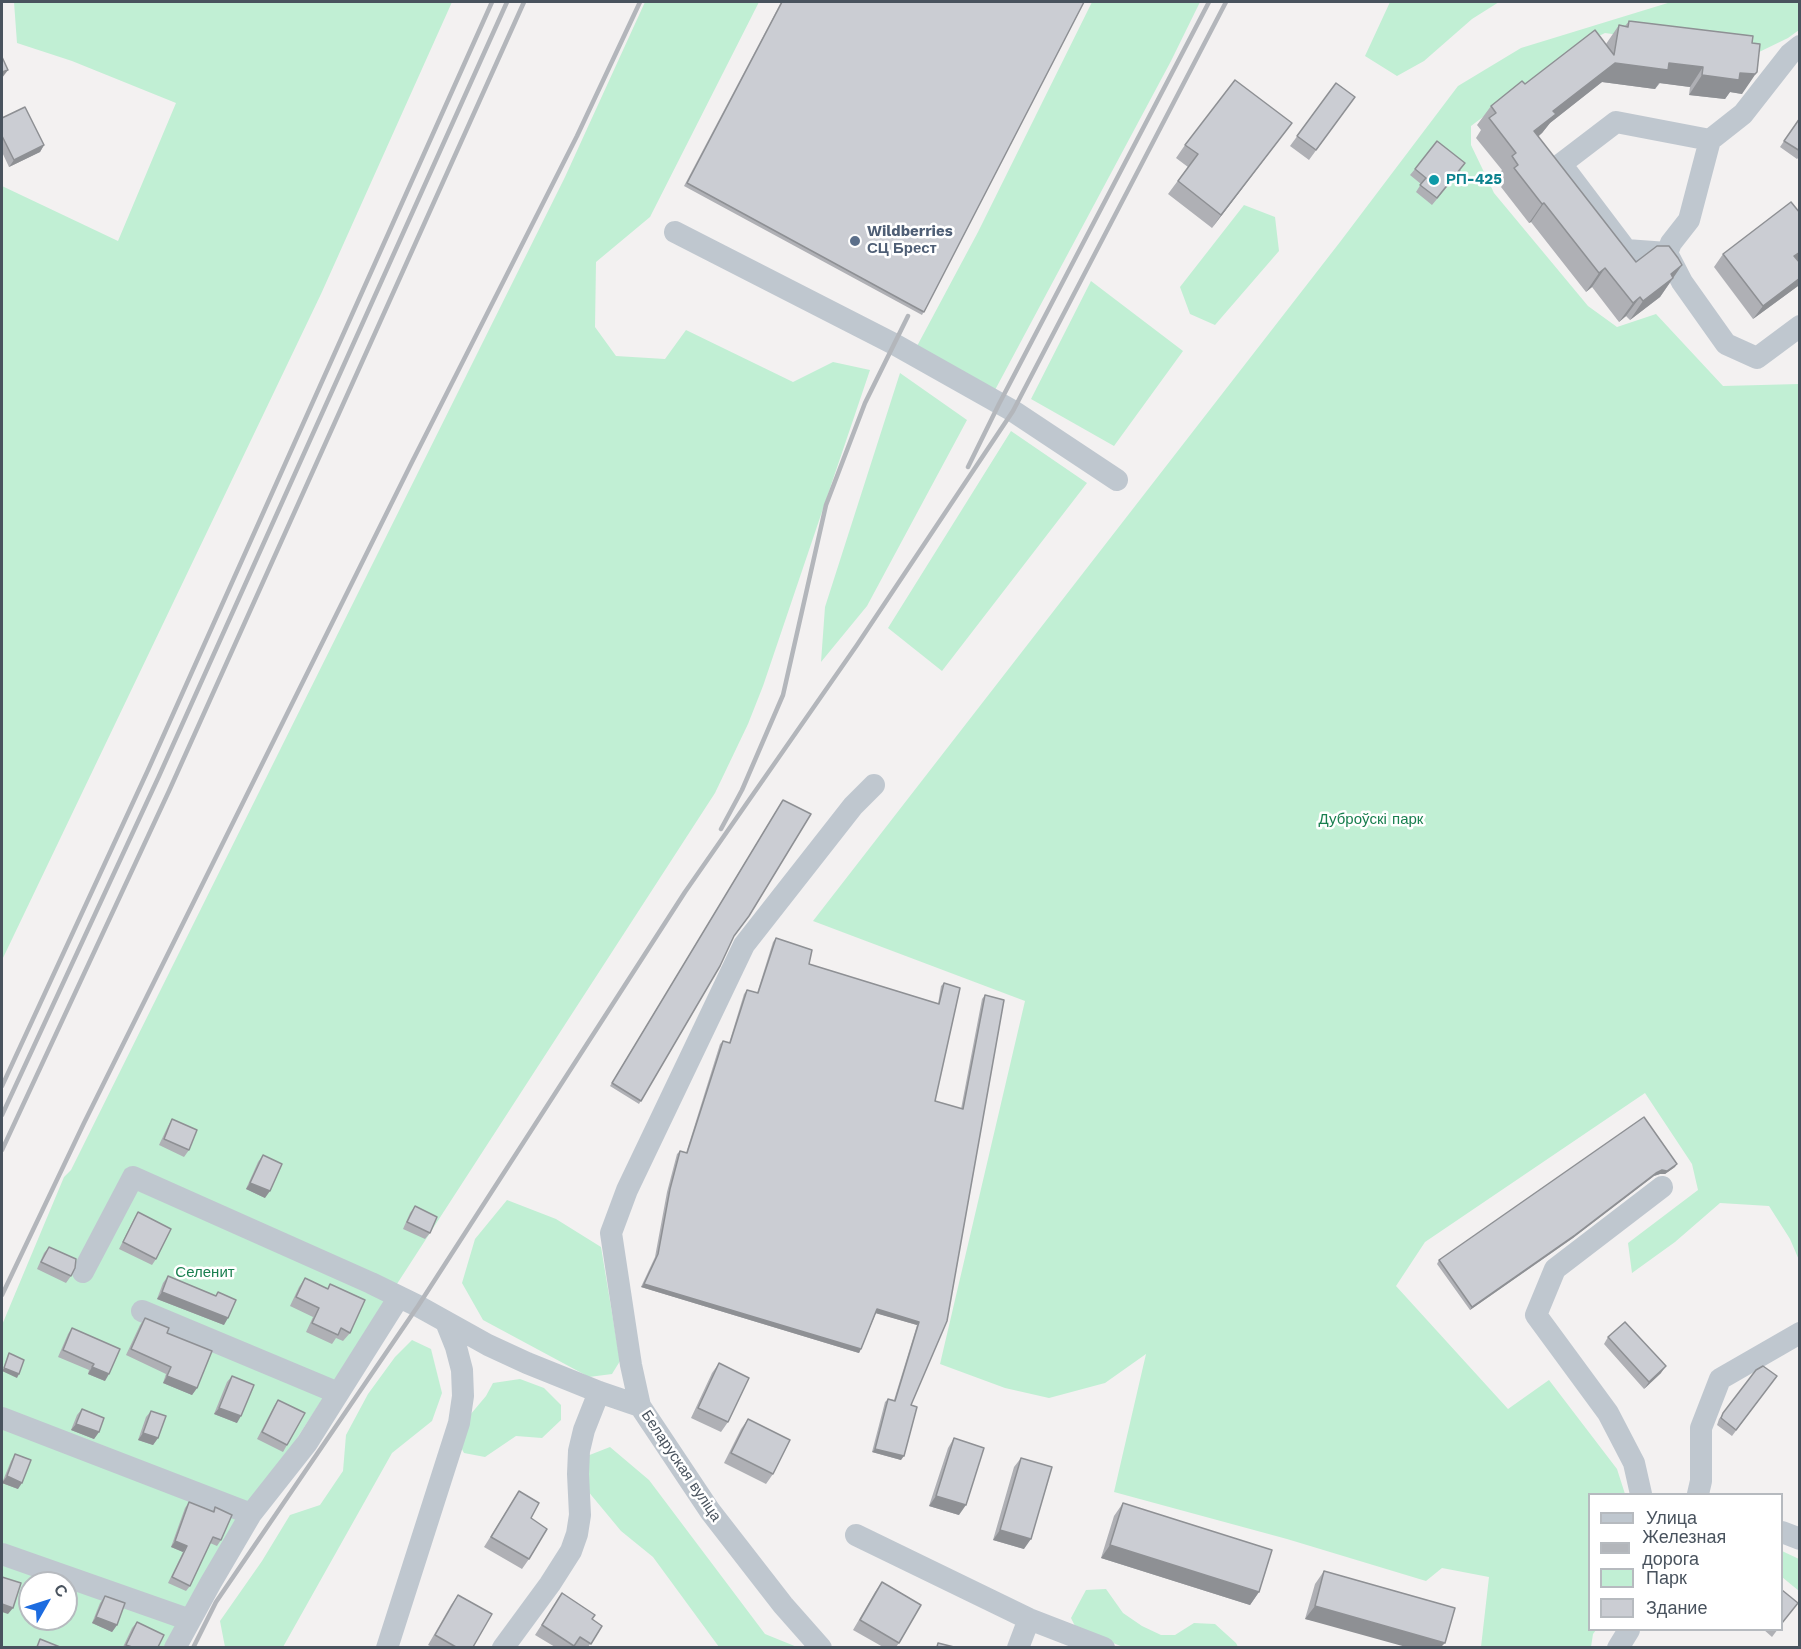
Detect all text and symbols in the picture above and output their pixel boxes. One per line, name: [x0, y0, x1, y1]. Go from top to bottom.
place label: РП-425: [1446, 171, 1502, 189]
marker: РП-425: [1427, 173, 1441, 187]
place label: Wildberries СЦ Брест: [867, 223, 953, 258]
marker: Wildberries СЦ Брест: [848, 234, 862, 248]
park label: Дуброўскі парк: [1319, 811, 1423, 829]
park label: Селенит: [175, 1264, 235, 1282]
street label: Беларуская вуліца: [637, 1407, 725, 1525]
legend: [1588, 1493, 1783, 1631]
text: Улица: [1646, 1507, 1697, 1528]
text: Железная дорога: [1642, 1526, 1726, 1569]
text: Парк: [1646, 1567, 1687, 1588]
north arrow: [18, 1571, 78, 1631]
text: С: [50, 1580, 72, 1601]
text: Здание: [1646, 1597, 1707, 1618]

